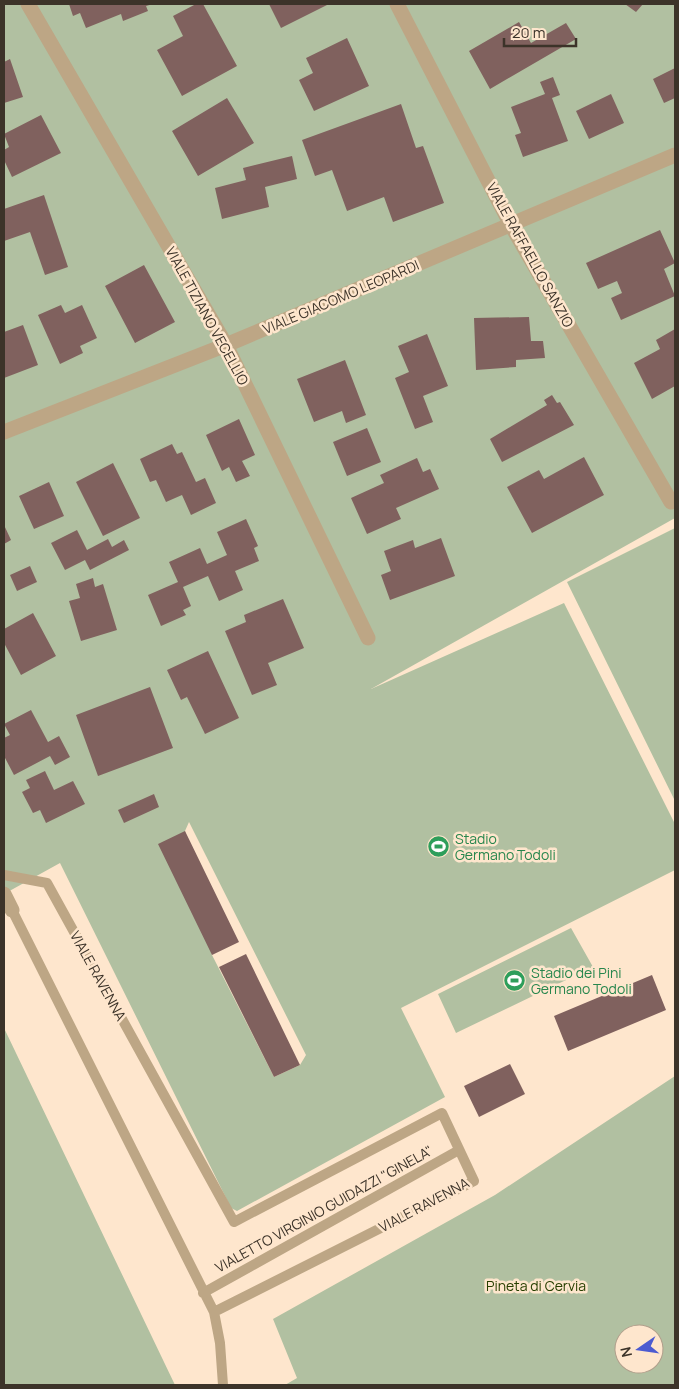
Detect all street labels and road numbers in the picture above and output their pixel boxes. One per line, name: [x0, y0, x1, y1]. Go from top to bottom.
street label: VIALE RAFFAELLO SANZIO: [483, 179, 578, 331]
street label: VIALE TIZIANO VECELLIO: [162, 243, 253, 388]
street label: VIALE GIACOMO LEOPARDI: [260, 255, 422, 338]
street label: VIALE RAVENNA: [66, 928, 131, 1024]
street label: VIALETTO VIRGINIO GUIDAZZI "GINELA": [211, 1141, 436, 1277]
street label: VIALE RAVENNA: [375, 1173, 472, 1236]

